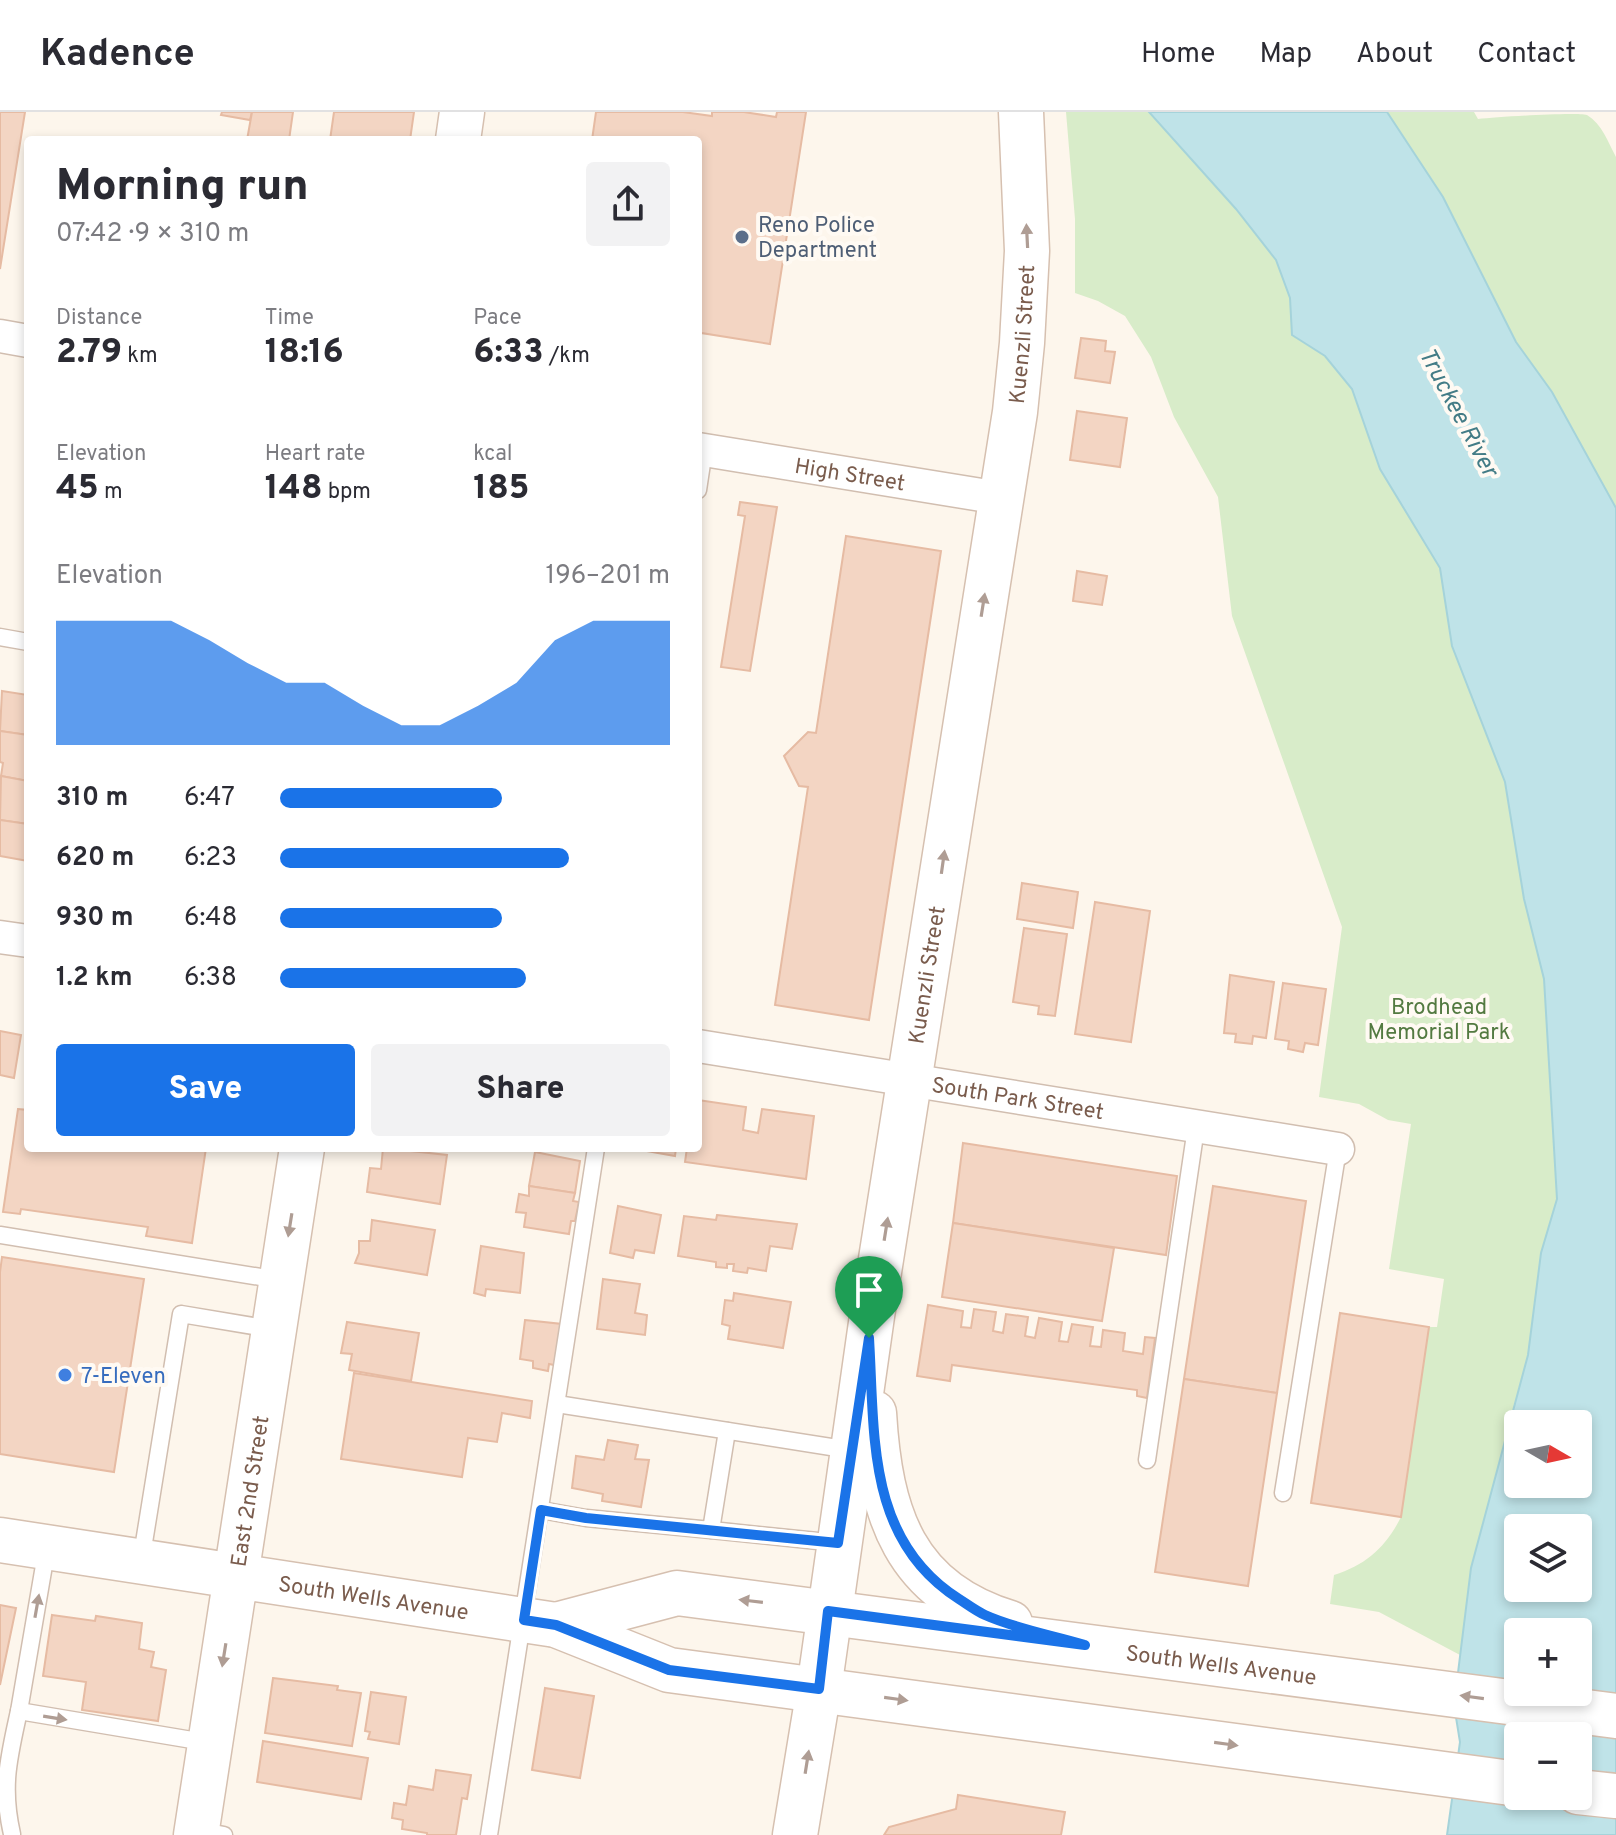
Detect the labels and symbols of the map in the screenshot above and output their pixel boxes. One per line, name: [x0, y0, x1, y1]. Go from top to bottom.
place label: Reno Police Department: [758, 213, 877, 265]
one-way arrow: [1020, 223, 1033, 248]
marker: Reno Police Department: [733, 228, 751, 246]
street label: Kuenzli Street: [1005, 264, 1042, 405]
water label: Truckee River: [1411, 343, 1505, 484]
street label: High Street: [792, 454, 907, 498]
one-way arrow: [977, 592, 990, 617]
one-way arrow: [937, 849, 950, 874]
street label: Kuenzli Street: [904, 904, 953, 1046]
park label: Brodhead Memorial Park: [1368, 995, 1510, 1047]
street label: South Park Street: [929, 1073, 1106, 1127]
one-way arrow: [283, 1213, 296, 1238]
one-way arrow: [881, 1216, 893, 1241]
pin: [835, 1256, 903, 1338]
place label: 7-Eleven: [81, 1364, 166, 1391]
marker: 7-Eleven: [56, 1366, 74, 1384]
north arrow: [1504, 1410, 1592, 1498]
street label: East 2nd Street: [227, 1414, 277, 1569]
street label: South Wells Avenue: [276, 1572, 470, 1627]
one-way arrow: [31, 1594, 44, 1619]
one-way arrow: [738, 1595, 763, 1608]
street label: South Wells Avenue: [1124, 1641, 1318, 1693]
one-way arrow: [217, 1643, 230, 1668]
one-way arrow: [1459, 1690, 1484, 1703]
one-way arrow: [884, 1693, 909, 1706]
one-way arrow: [43, 1712, 68, 1724]
one-way arrow: [1214, 1738, 1239, 1751]
one-way arrow: [801, 1749, 814, 1774]

